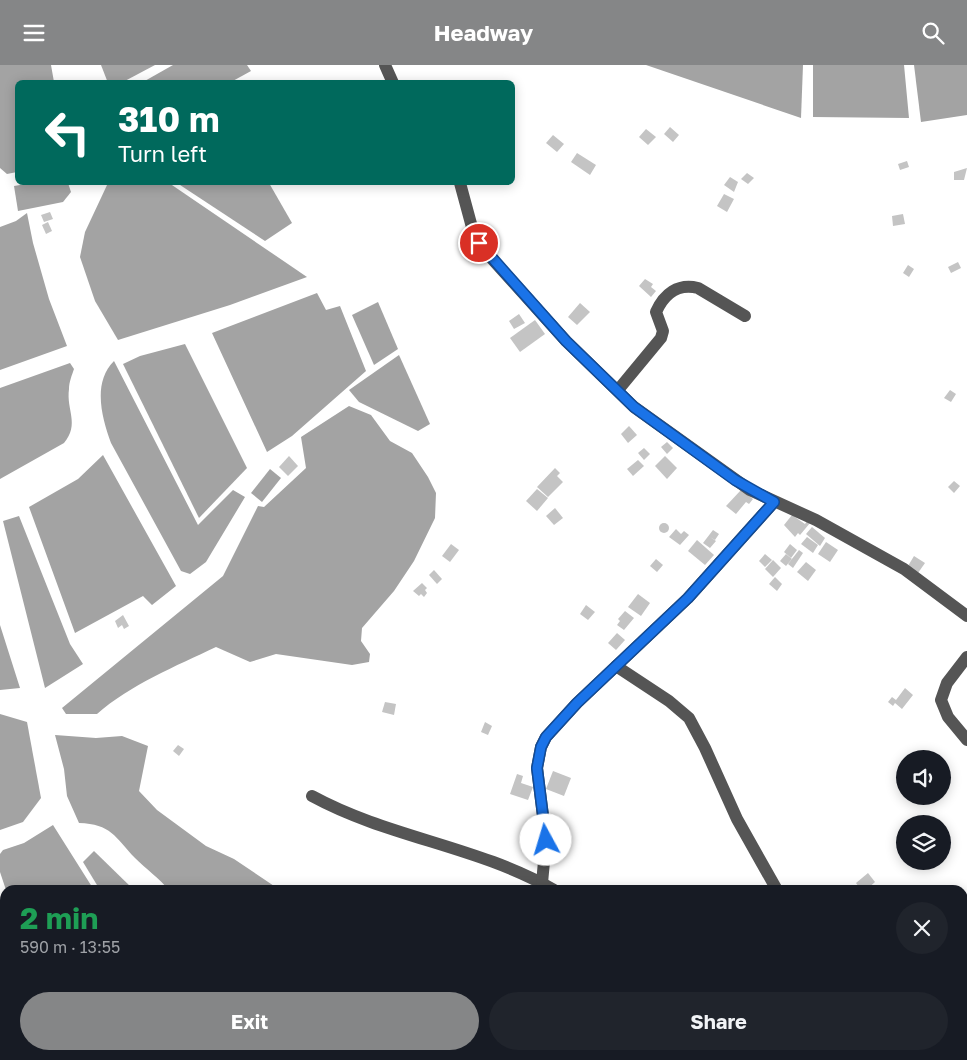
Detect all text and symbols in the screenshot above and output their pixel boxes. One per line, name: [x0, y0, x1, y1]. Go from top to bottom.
icon: menu: [20, 19, 48, 47]
text: Headway: [434, 19, 533, 46]
icon: search: [919, 19, 947, 47]
text: 310 m: [118, 98, 220, 140]
icon: left: [35, 100, 100, 165]
text: Turn left: [118, 140, 207, 167]
pin: [458, 222, 500, 264]
icon: arrive: [465, 229, 493, 257]
map controls: [896, 750, 951, 870]
button: sound: [896, 750, 951, 805]
position arrow: [519, 813, 571, 865]
button: layers: [896, 815, 951, 870]
text: 2 min: [20, 900, 98, 936]
button: close: [896, 902, 948, 954]
text: 590 m · 13:55: [20, 937, 120, 957]
button: Exit: [20, 992, 479, 1050]
button: Share: [489, 992, 948, 1050]

